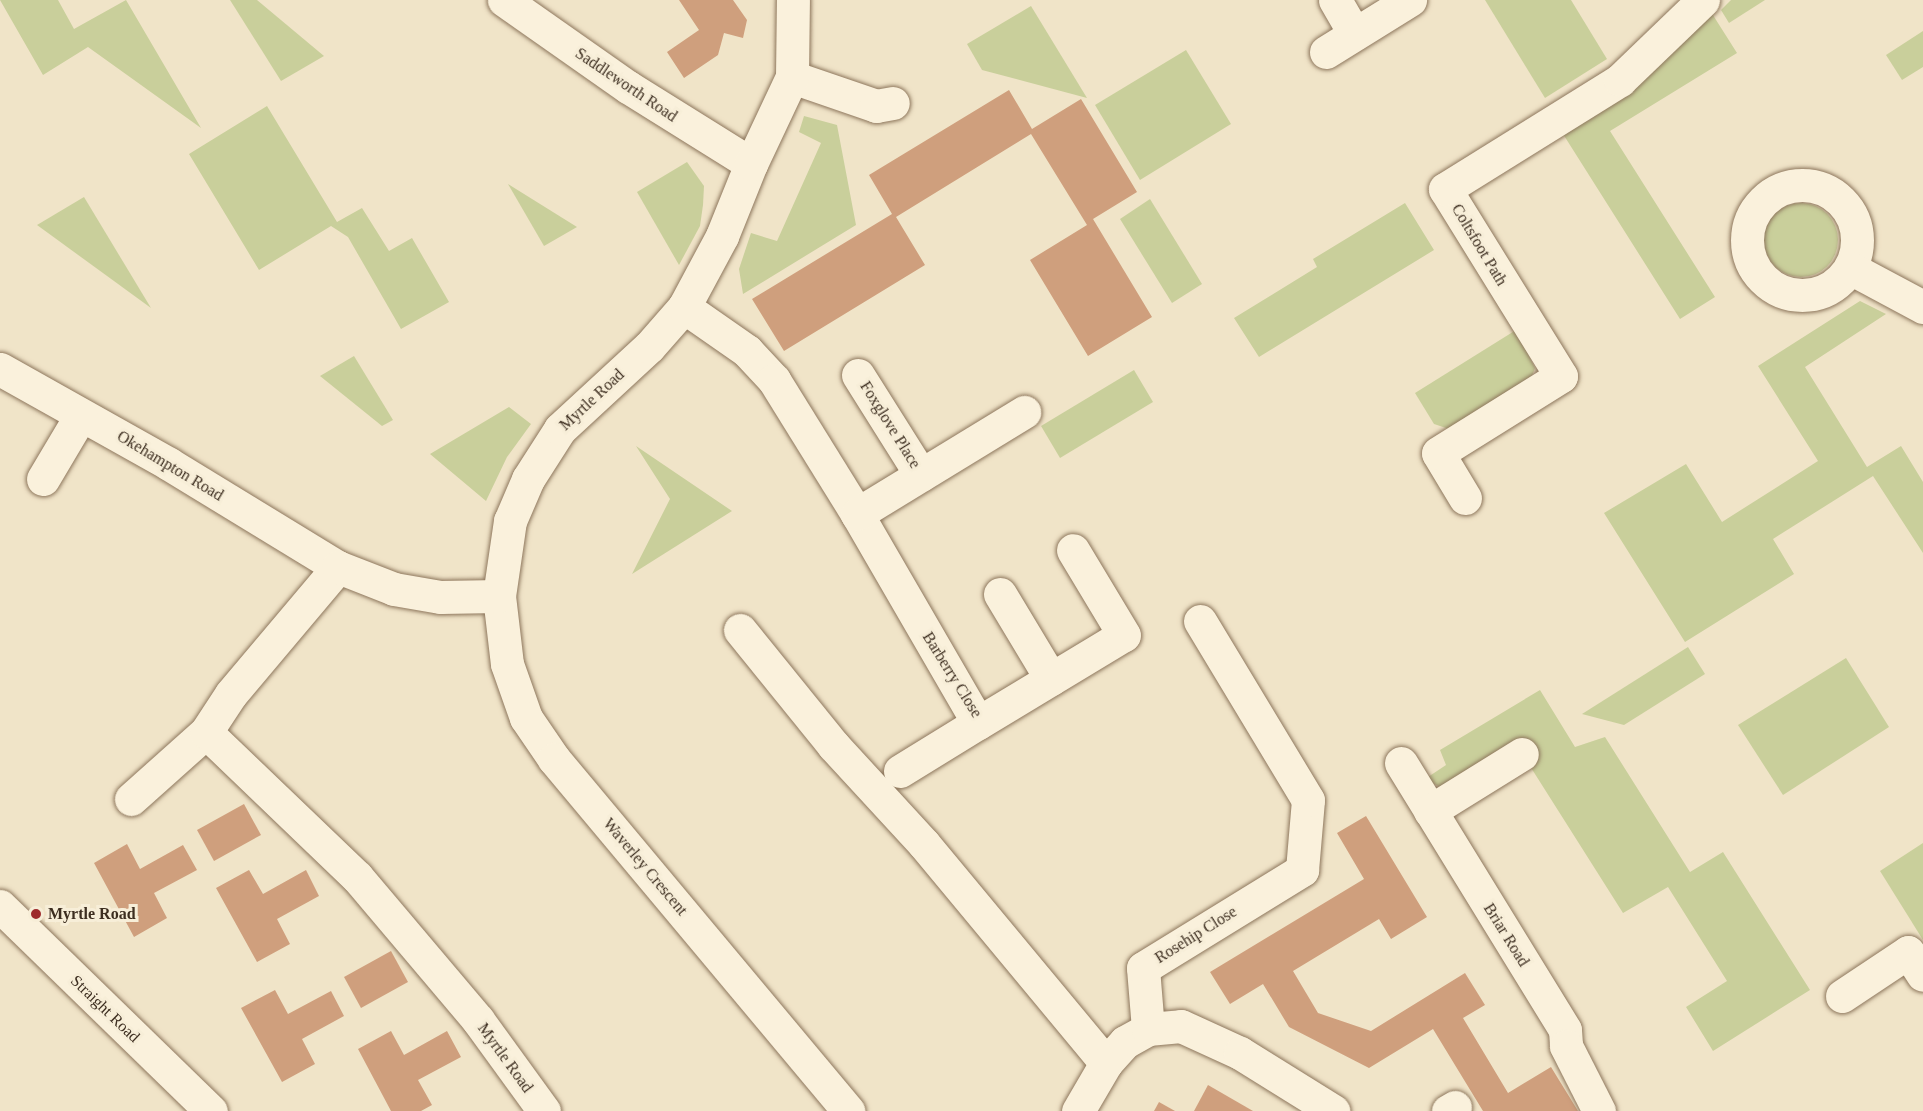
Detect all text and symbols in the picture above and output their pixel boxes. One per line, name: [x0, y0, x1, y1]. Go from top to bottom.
street label: Saddleworth Road: [571, 44, 681, 126]
street label: Coltsfoot Path: [1447, 201, 1511, 289]
street label: Myrtle Road: [556, 365, 628, 435]
street label: Foxglove Place: [856, 378, 924, 472]
street label: Okehampton Road: [113, 427, 227, 505]
street label: Barberry Close: [918, 629, 986, 721]
street label: Waverley Crescent: [599, 815, 691, 919]
street label: Briar Road: [1479, 900, 1533, 970]
street label: Rosehip Close: [1152, 902, 1240, 968]
place label: Myrtle Road: [48, 904, 136, 924]
marker: Myrtle Road: [29, 907, 43, 921]
street label: Straight Road: [67, 971, 143, 1047]
street label: Myrtle Road: [473, 1019, 537, 1097]

